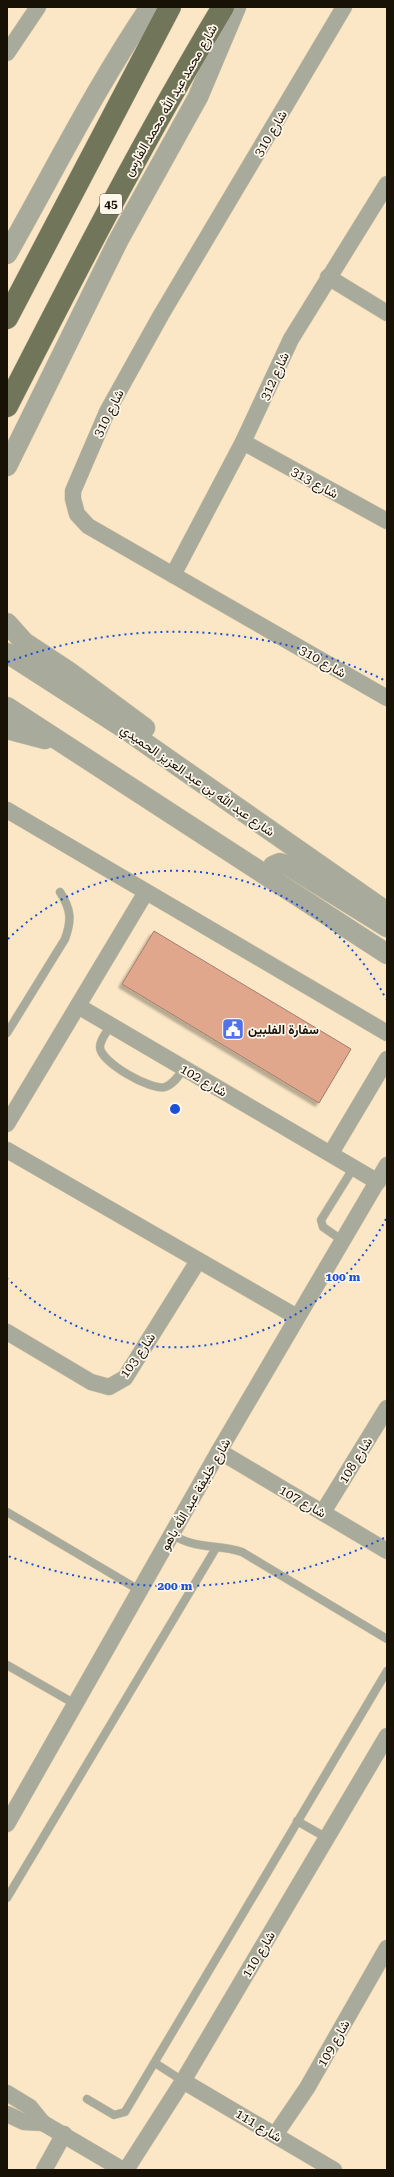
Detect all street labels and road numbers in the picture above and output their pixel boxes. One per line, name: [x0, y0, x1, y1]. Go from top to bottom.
street label: شارع محمد عبد الله محمد الفارس: [121, 22, 222, 180]
street label: شارع 310: [251, 107, 292, 160]
road number: 45: [100, 194, 122, 214]
street label: شارع 312: [257, 350, 294, 403]
street label: شارع 310: [90, 387, 129, 440]
street label: شارع 313: [288, 463, 341, 503]
street label: شارع 310: [296, 642, 349, 682]
street label: شارع عبد الله بن عبد العزيز الحميدي: [116, 721, 278, 842]
street label: شارع 102: [177, 1061, 230, 1101]
street label: شارع 103: [117, 1330, 160, 1382]
street label: شارع 108: [335, 1435, 377, 1487]
street label: شارع خليفة عبد الله باهو: [157, 1436, 235, 1554]
street label: شارع 107: [276, 1482, 329, 1522]
street label: شارع 110: [239, 1928, 280, 1981]
street label: شارع 109: [314, 2017, 354, 2070]
street label: شارع 111: [232, 2106, 285, 2147]

